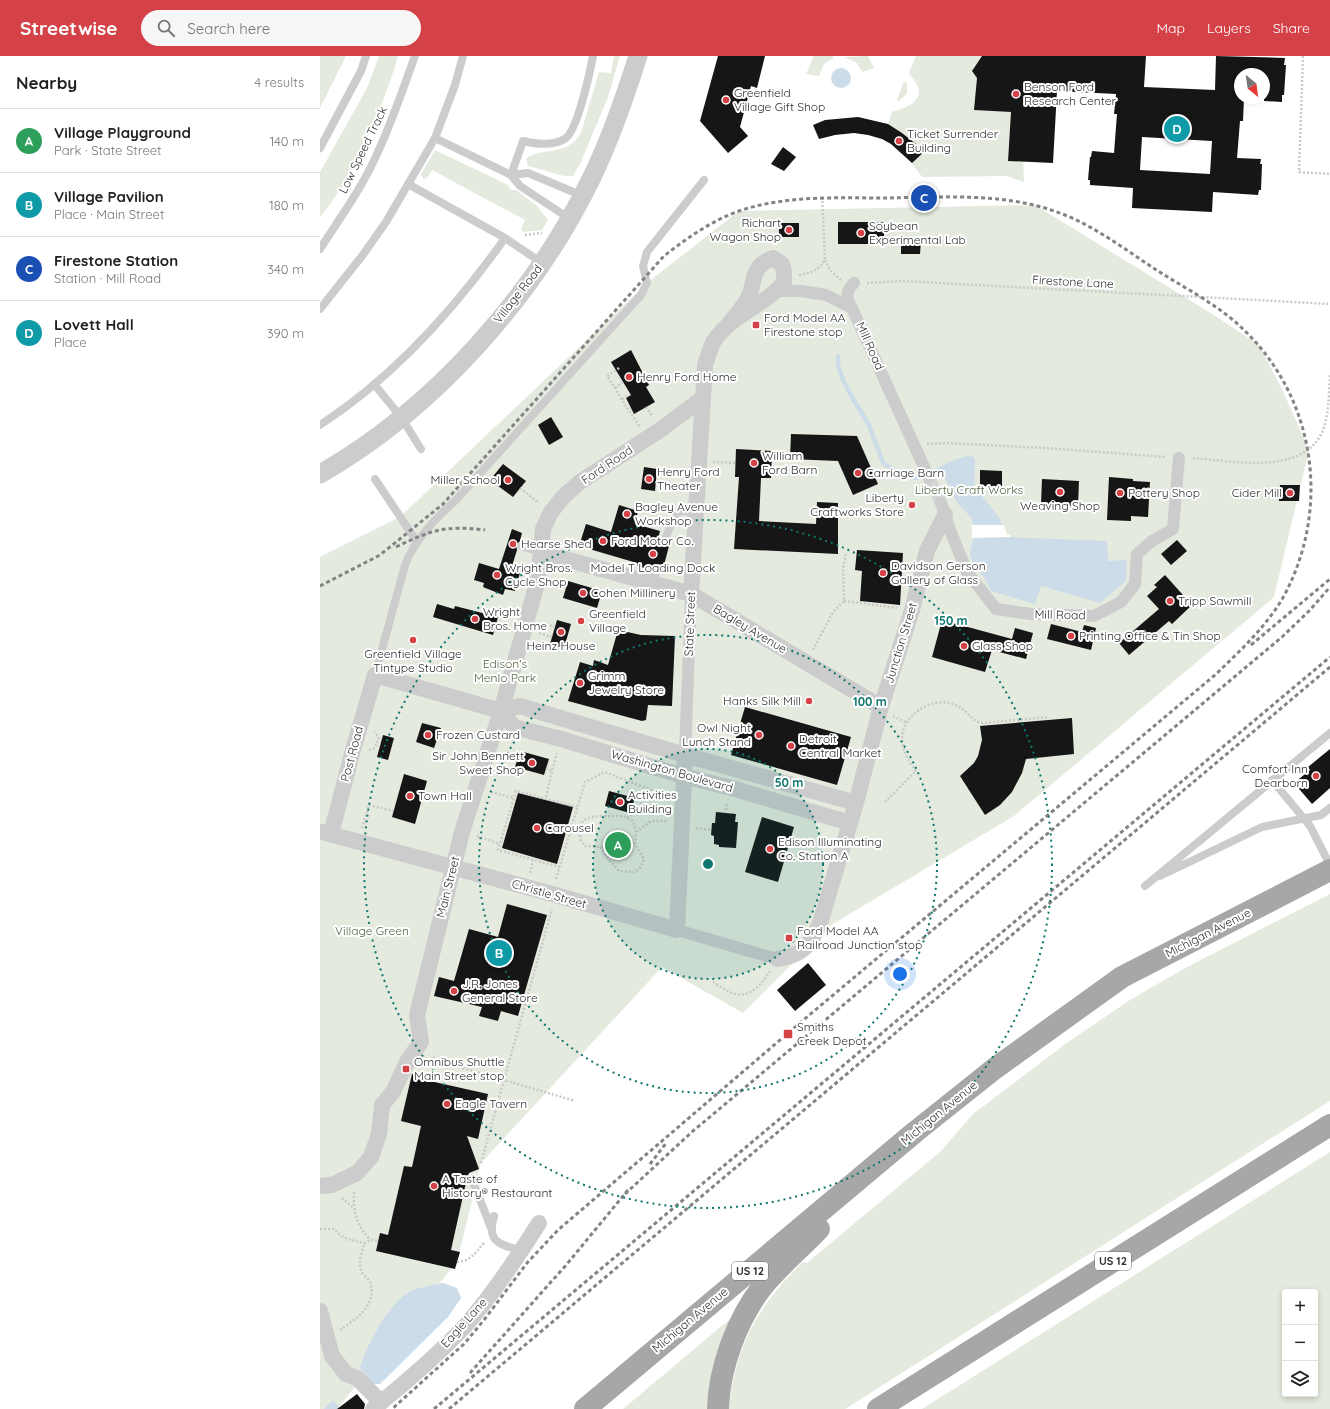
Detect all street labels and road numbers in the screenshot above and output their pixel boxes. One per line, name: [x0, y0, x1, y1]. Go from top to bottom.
street label: Low Speed Track: [335, 104, 390, 196]
street label: Village Road: [490, 261, 545, 326]
street label: Firestone Lane: [1032, 272, 1114, 291]
street label: Mill Road: [853, 319, 888, 372]
street label: Ford Road: [578, 442, 635, 487]
street label: State Street: [681, 591, 698, 657]
street label: Bagley Avenue: [711, 601, 790, 657]
street label: Junction Street: [881, 601, 920, 685]
street label: Mill Road: [1034, 607, 1086, 622]
street label: Post Road: [337, 724, 366, 783]
street label: Washington Boulevard: [609, 746, 735, 795]
street label: Main Street: [433, 855, 462, 919]
street label: Christie Street: [510, 876, 588, 911]
street label: Michigan Avenue: [1162, 904, 1253, 961]
street label: Michigan Avenue: [897, 1077, 980, 1148]
road number: US 12: [1095, 1252, 1131, 1270]
road number: US 12: [732, 1262, 768, 1280]
street label: Michigan Avenue: [649, 1284, 731, 1356]
street label: Eagle Lane: [437, 1295, 490, 1351]

